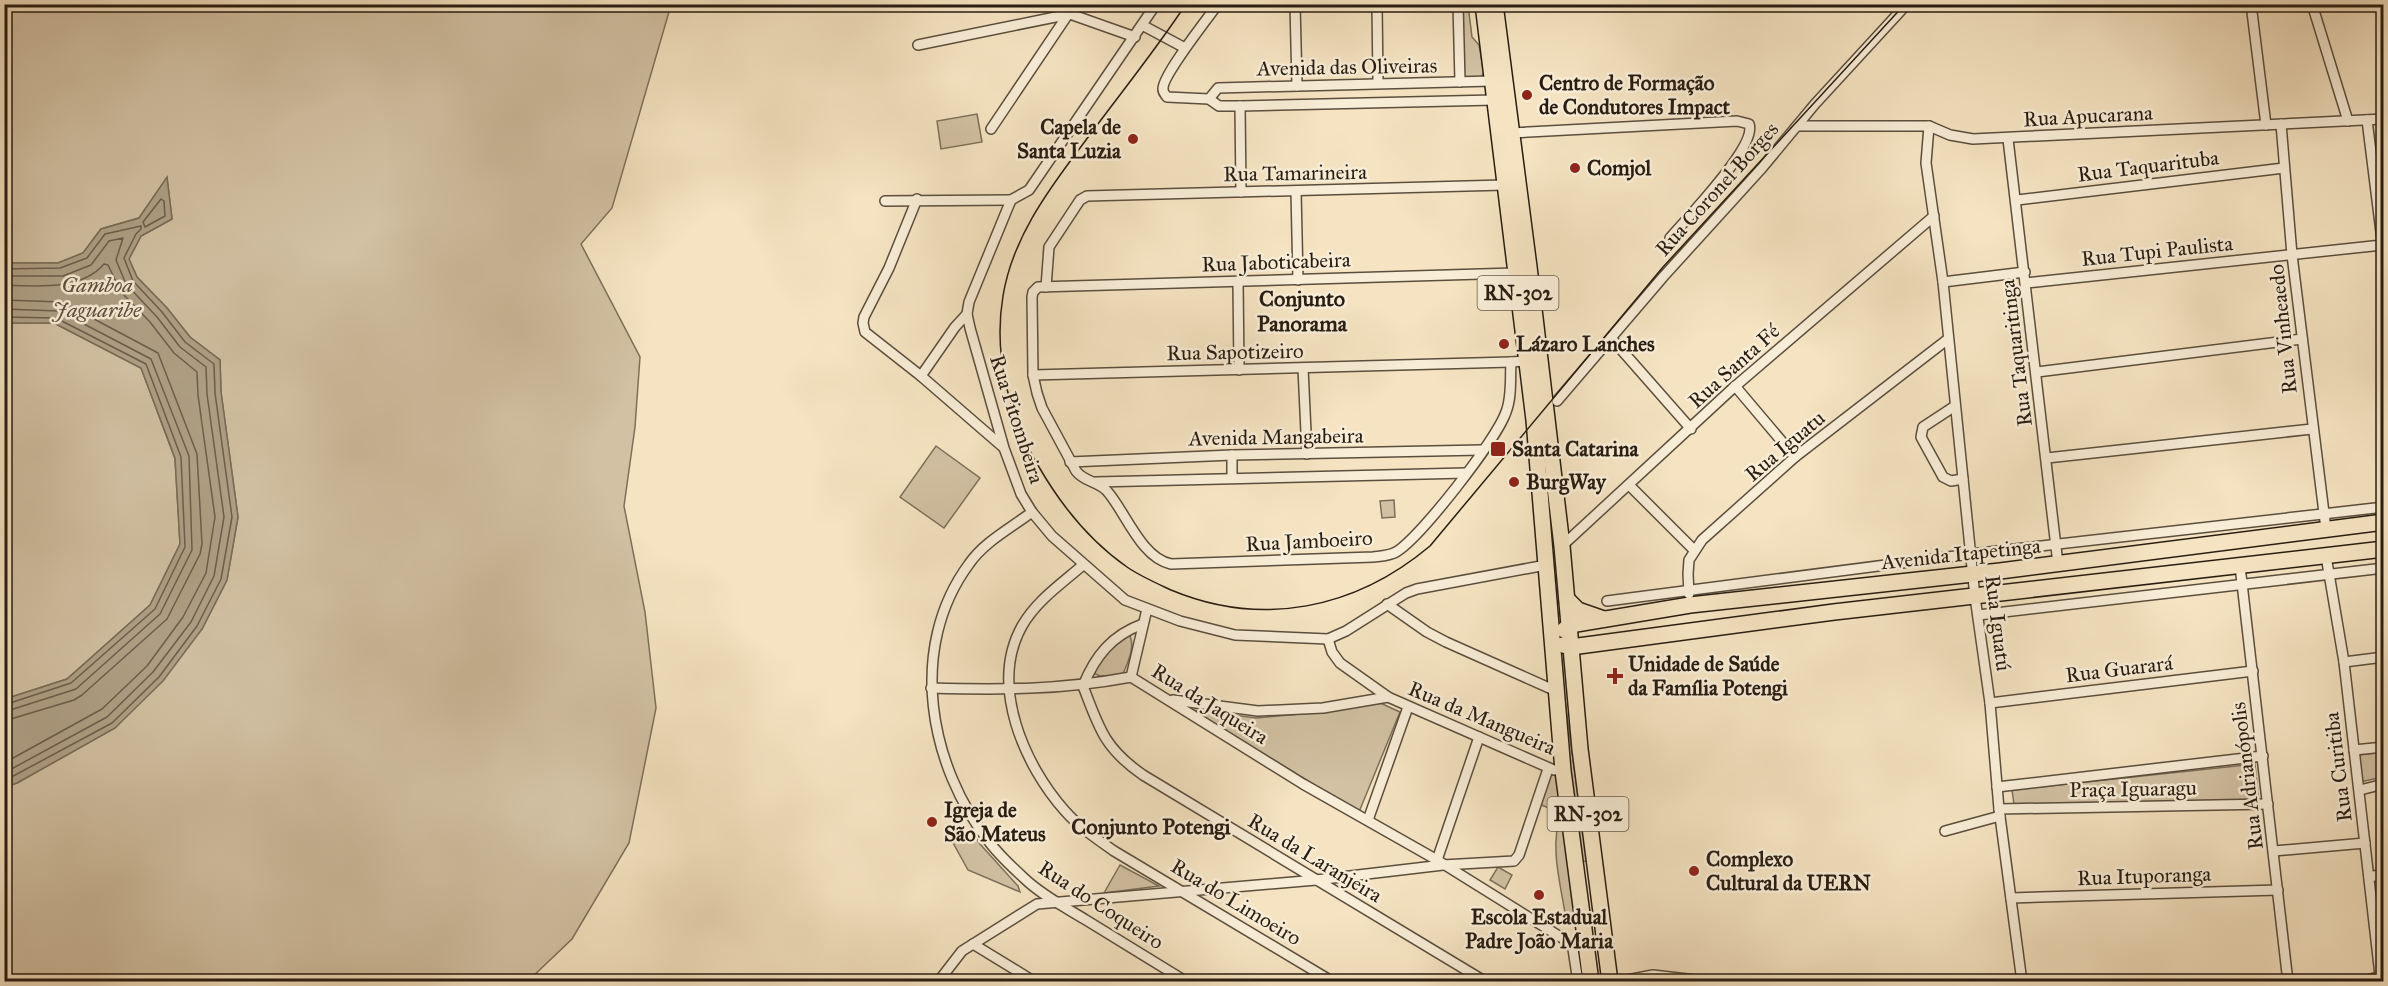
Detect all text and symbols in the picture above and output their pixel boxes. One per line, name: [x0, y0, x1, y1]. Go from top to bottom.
street label: Avenida das Oliveiras: [1256, 52, 1437, 82]
place label: Centro de Formação de Condutores Impact: [1539, 70, 1731, 120]
marker: Centro de Formação de Condutores Impact: [1520, 88, 1534, 102]
street label: Rua Apucarana: [2023, 100, 2154, 132]
place label: Capela de Santa Luzia: [1017, 114, 1122, 164]
street label: Rua Coronel Borges: [1650, 117, 1784, 261]
marker: Capela de Santa Luzia: [1126, 132, 1140, 146]
street label: Rua Taquarituba: [2076, 144, 2220, 188]
place label: Comjol: [1587, 155, 1652, 181]
street label: Rua Tamarineira: [1223, 159, 1367, 187]
marker: Comjol: [1568, 161, 1582, 175]
street label: Rua Tupi Paulista: [2080, 230, 2234, 272]
street label: Rua Jaboticabeira: [1201, 246, 1351, 278]
street label: Rua Vinheaedo: [2263, 263, 2303, 395]
water label: Gamboa Jaguaribe: [51, 271, 142, 323]
road number: RN-302: [1478, 276, 1558, 310]
street label: Rua Taquaritinga: [1994, 278, 2038, 428]
district label: Conjunto Panorama: [1257, 285, 1348, 337]
street label: Rua Santa Fé: [1683, 318, 1785, 414]
place label: Lázaro Lanches: [1516, 331, 1655, 357]
marker: Lázaro Lanches: [1497, 337, 1511, 351]
street label: Rua Sapotizeiro: [1166, 338, 1304, 366]
street label: Rua Pitombeira: [984, 351, 1050, 487]
street label: Rua Iguatu: [1740, 405, 1830, 487]
street label: Avenida Mangabeira: [1187, 422, 1364, 452]
place label: Santa Catarina: [1512, 436, 1640, 462]
marker: Santa Catarina: [1489, 440, 1507, 458]
place label: BurgWay: [1526, 469, 1607, 495]
marker: BurgWay: [1507, 475, 1521, 489]
street label: Rua Jamboeiro: [1245, 525, 1374, 557]
street label: Avenida Itapetinga: [1879, 533, 2042, 575]
street label: Rua Iguatú: [1979, 573, 2017, 673]
street label: Rua Guarará: [2064, 649, 2174, 688]
place label: Unidade de Saúde da Família Potengi: [1628, 651, 1788, 701]
street label: Rua da Jaqueira: [1147, 658, 1273, 750]
marker: Unidade de Saúde da Família Potengi: [1606, 667, 1624, 685]
street label: Rua da Mangueira: [1404, 675, 1560, 761]
street label: Rua Adrianópolis: [2225, 701, 2269, 851]
street label: Rua Curitiba: [2318, 710, 2358, 823]
street label: Praça Iguaragu: [2069, 775, 2197, 803]
place label: Igreja de São Mateus: [944, 797, 1046, 847]
road number: RN-302: [1548, 797, 1628, 831]
street label: Rua da Laranjeira: [1243, 808, 1387, 908]
district label: Conjunto Potengi: [1071, 813, 1232, 840]
marker: Igreja de São Mateus: [925, 815, 939, 829]
place label: Complexo Cultural da UERN: [1706, 846, 1871, 896]
street label: Rua do Limoeiro: [1166, 853, 1306, 951]
street label: Rua do Coqueiro: [1033, 855, 1169, 955]
street label: Rua Ituporanga: [2076, 861, 2212, 891]
marker: Complexo Cultural da UERN: [1687, 864, 1701, 878]
marker: Escola Estadual Padre João Maria: [1532, 888, 1546, 902]
place label: Escola Estadual Padre João Maria: [1465, 904, 1614, 955]

